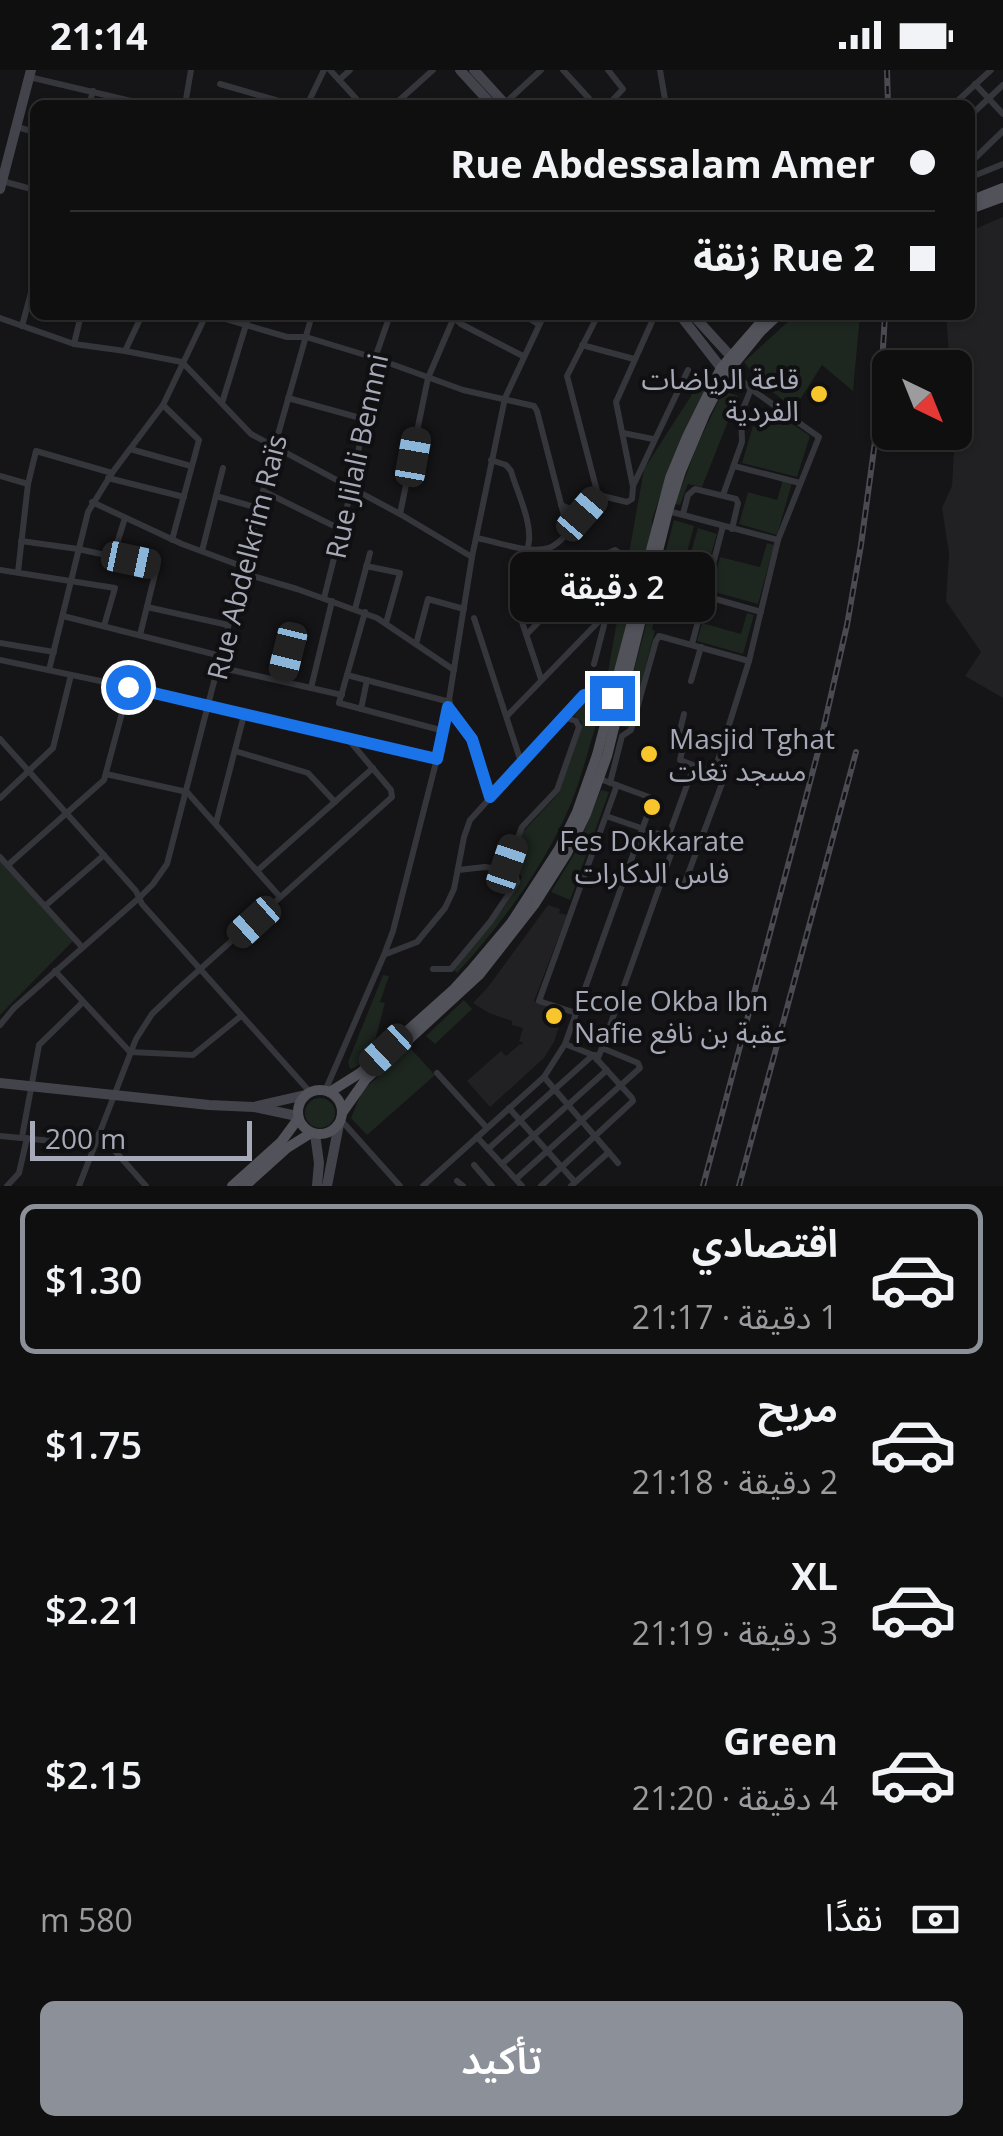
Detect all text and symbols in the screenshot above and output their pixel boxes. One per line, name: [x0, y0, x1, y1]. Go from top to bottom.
text: 21:14: [50, 9, 148, 61]
text: Rue Abdessalam Amer: [450, 137, 875, 189]
text: Rue 2 زنقة: [693, 230, 875, 282]
street label: Rue Jilali Bennni: [316, 350, 396, 562]
north arrow: [872, 350, 972, 450]
map controls: [872, 350, 972, 450]
place label: قاعة الرياضات الفردية: [641, 359, 799, 429]
marker: قاعة الرياضات الفردية: [808, 383, 830, 405]
car: [393, 425, 433, 489]
street label: Rue Abdelkrim Raïs: [197, 430, 295, 684]
car: [551, 482, 613, 546]
car: [99, 539, 163, 581]
callout: 2 دقيقة: [510, 553, 714, 623]
text: 2 دقيقة: [560, 565, 665, 608]
car: [266, 619, 310, 685]
route start: [106, 665, 151, 710]
route end: [590, 676, 635, 721]
place label: Masjid Tghat مسجد تغات: [669, 719, 835, 789]
marker: Masjid Tghat مسجد تغات: [638, 743, 660, 765]
marker: Fes Dokkarate فاس الدكارات: [641, 796, 663, 818]
place label: Fes Dokkarate فاس الدكارات: [559, 821, 745, 891]
car: [483, 831, 531, 897]
car: [222, 891, 286, 953]
place label: Ecole Okba Ibn Nafie عقبة بن نافع: [574, 981, 787, 1054]
marker: Ecole Okba Ibn Nafie عقبة بن نافع: [543, 1005, 565, 1027]
car: [354, 1019, 418, 1081]
scale bar: [30, 1116, 252, 1160]
text: 200 m: [45, 1119, 126, 1157]
text: اقتصادي: [692, 1216, 838, 1268]
icon: car: [868, 1234, 958, 1324]
text: $1.30: [45, 1253, 142, 1305]
text: 1 دقيقة · 21:17: [632, 1295, 838, 1338]
text: مريح: [758, 1381, 838, 1433]
icon: car: [868, 1399, 958, 1489]
text: $1.75: [45, 1418, 142, 1470]
text: 2 دقيقة · 21:18: [632, 1460, 838, 1503]
text: XL: [791, 1549, 838, 1601]
icon: car: [868, 1564, 958, 1654]
text: $2.21: [45, 1583, 142, 1635]
text: 3 دقيقة · 21:19: [632, 1611, 838, 1654]
text: Green: [723, 1714, 838, 1766]
icon: car: [868, 1729, 958, 1819]
text: $2.15: [45, 1748, 142, 1800]
text: 4 دقيقة · 21:20: [632, 1776, 838, 1819]
text: نقدًا: [825, 1890, 883, 1942]
icon: cash: [908, 1892, 963, 1947]
text: 580 m: [40, 1898, 133, 1941]
button: تأكيد: [40, 2001, 963, 2116]

